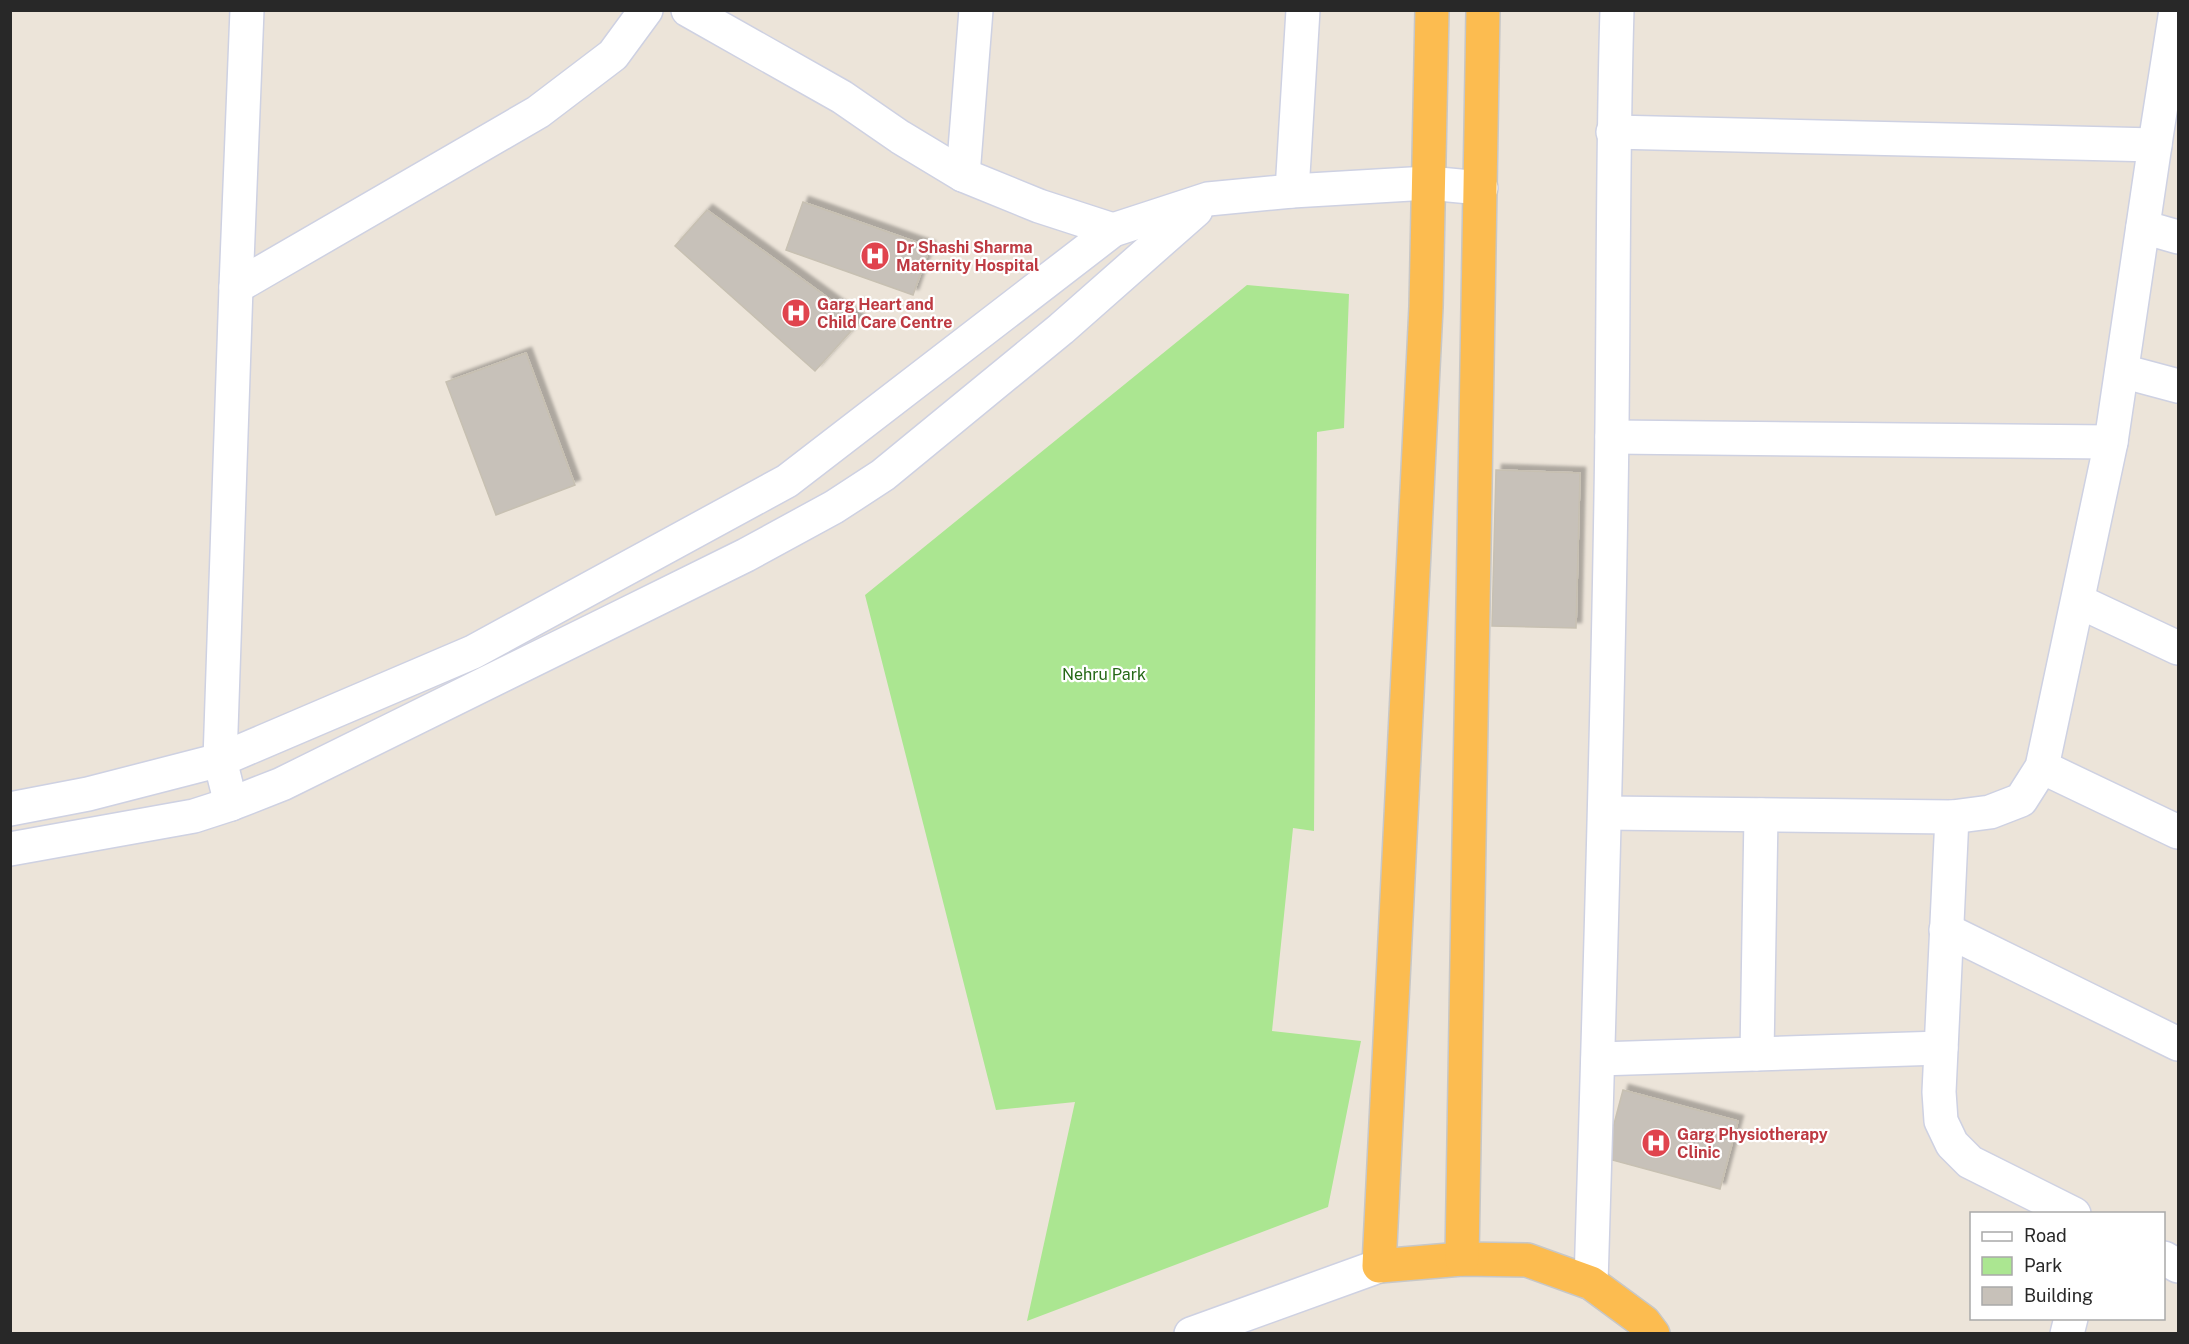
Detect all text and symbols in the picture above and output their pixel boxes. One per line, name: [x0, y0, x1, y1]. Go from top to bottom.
place label: Dr Shashi Sharma Maternity Hospital: [896, 238, 1039, 275]
hospital icon: Dr Shashi Sharma Maternity Hospital: [859, 240, 891, 272]
place label: Garg Heart and Child Care Centre: [817, 295, 953, 332]
hospital icon: Garg Heart and Child Care Centre: [780, 297, 812, 329]
park label: Nehru Park: [1062, 665, 1146, 684]
place label: Garg Physiotherapy Clinic: [1677, 1125, 1828, 1162]
hospital icon: Garg Physiotherapy Clinic: [1640, 1127, 1672, 1159]
legend: [1970, 1212, 2165, 1320]
text: Road: [2024, 1225, 2067, 1246]
text: Park: [2024, 1255, 2062, 1276]
text: Building: [2024, 1285, 2093, 1306]

